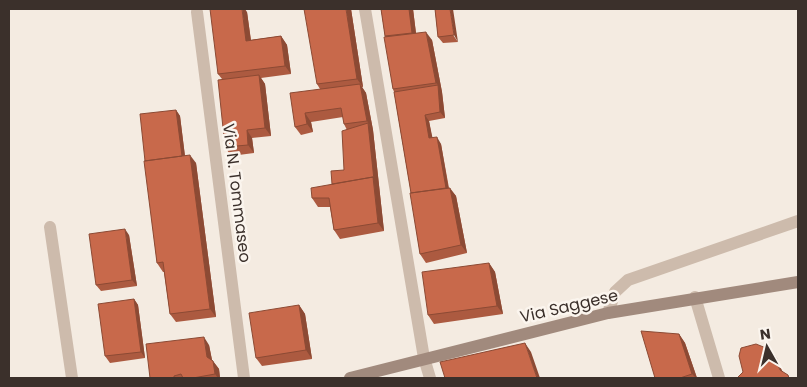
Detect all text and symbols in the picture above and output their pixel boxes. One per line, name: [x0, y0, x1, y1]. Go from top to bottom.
street label: Via N. Tommaseo: [217, 122, 257, 264]
street label: Via Saggese: [518, 284, 620, 328]
north arrow: [742, 322, 792, 372]
text: N: [759, 323, 772, 345]

